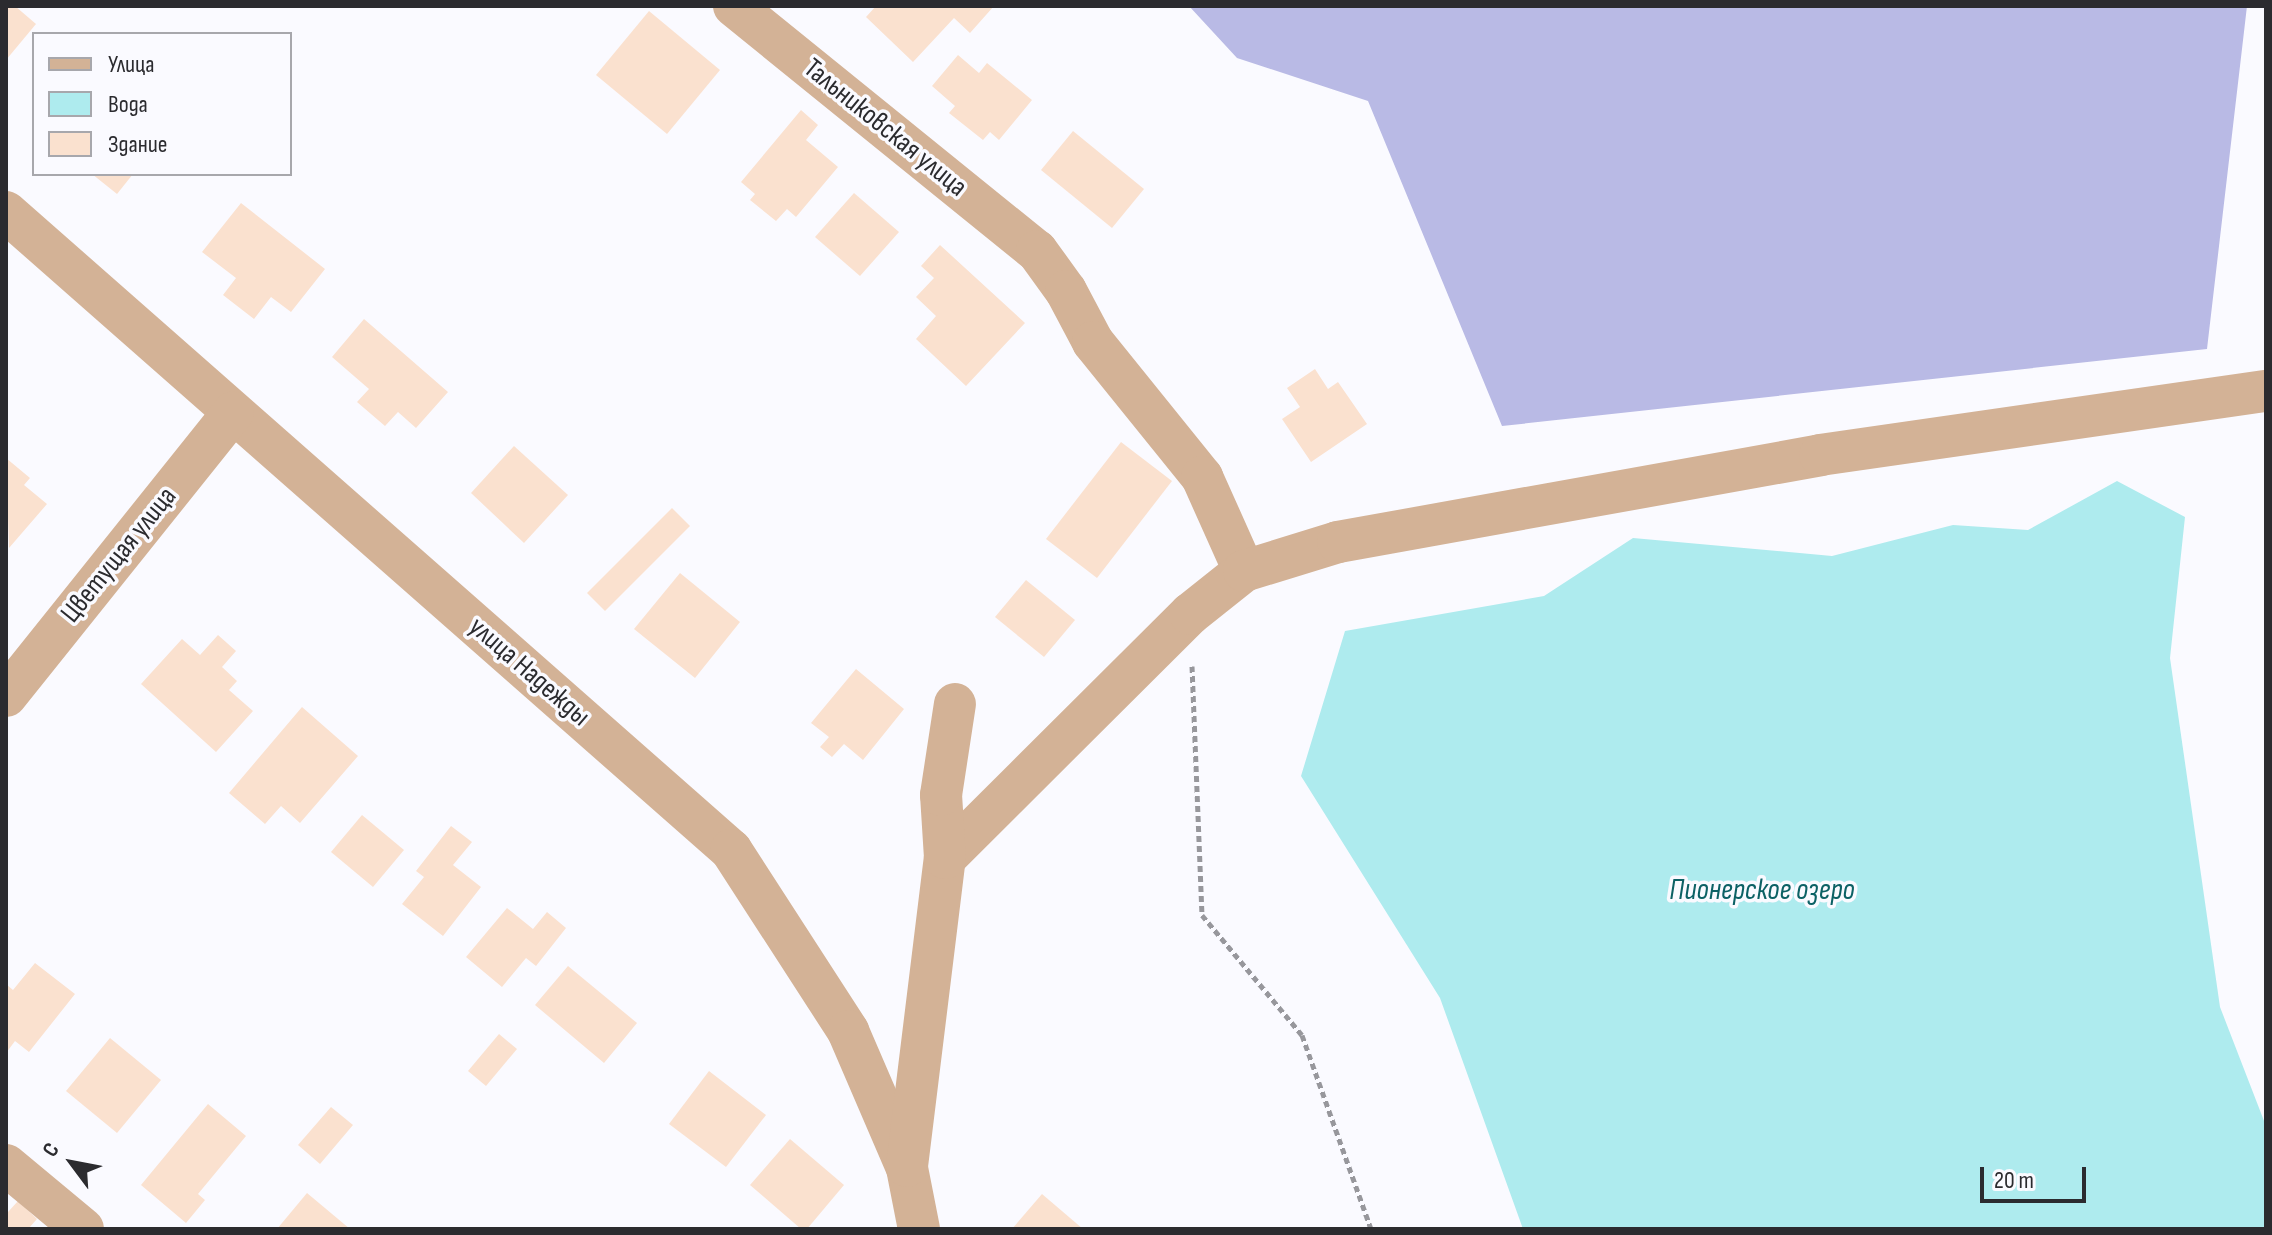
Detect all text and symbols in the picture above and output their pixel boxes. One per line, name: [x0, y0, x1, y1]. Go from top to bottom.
legend: [32, 32, 292, 176]
text: Улица: [108, 50, 154, 79]
street label: Тальниковская улица: [797, 52, 973, 204]
text: Вода: [108, 90, 148, 119]
text: Здание: [108, 130, 167, 159]
street label: Цветущая улица: [54, 480, 184, 630]
street label: улица Надежды: [462, 610, 596, 734]
water label: Пионерское озеро: [1669, 872, 1855, 908]
north arrow: [32, 1123, 112, 1203]
text: С: [37, 1138, 66, 1162]
scale bar: [1984, 1151, 2090, 1201]
text: 20 m: [1994, 1166, 2034, 1195]

